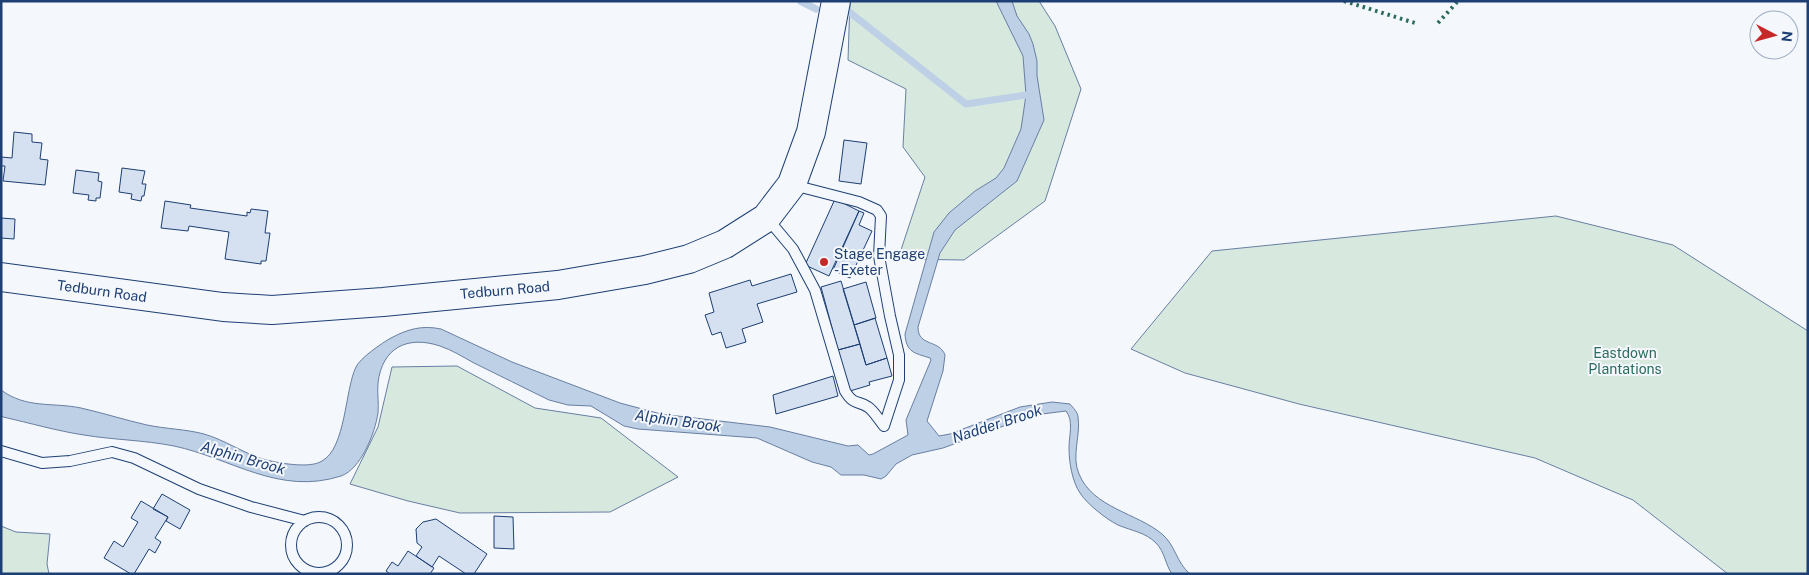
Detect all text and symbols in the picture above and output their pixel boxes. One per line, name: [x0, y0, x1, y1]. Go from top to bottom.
north arrow: [1749, 10, 1799, 60]
text: N: [1778, 30, 1795, 43]
place label: Stage Engage - Exeter: [834, 246, 925, 278]
marker: Stage Engage - Exeter: [818, 256, 830, 268]
street label: Tedburn Road: [56, 277, 148, 305]
street label: Tedburn Road: [459, 278, 551, 302]
park label: Eastdown Plantations: [1588, 345, 1662, 377]
water label: Nadder Brook: [950, 401, 1045, 446]
water label: Alphin Brook: [634, 406, 723, 435]
water label: Alphin Brook: [199, 437, 288, 478]

